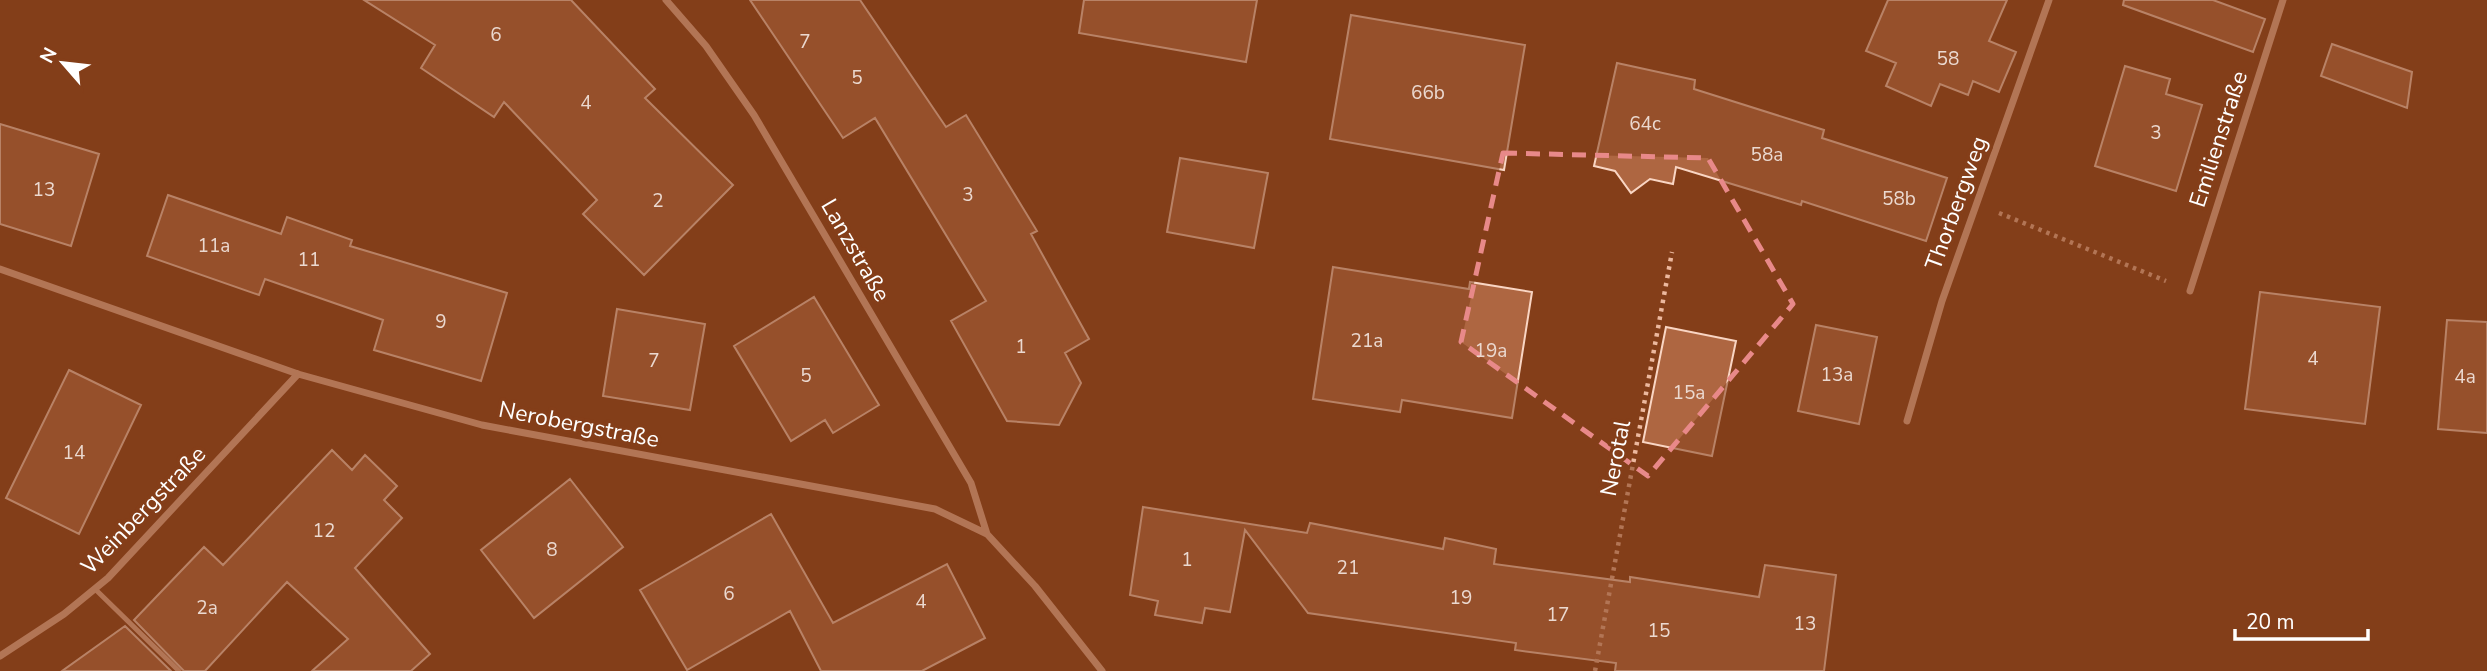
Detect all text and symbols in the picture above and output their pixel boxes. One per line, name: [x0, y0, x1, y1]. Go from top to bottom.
house number: 6: [490, 22, 502, 48]
north arrow: [28, 28, 98, 98]
house number: 7: [799, 29, 811, 55]
text: N: [34, 43, 64, 68]
house number: 58: [1937, 46, 1959, 72]
house number: 5: [851, 65, 863, 91]
street label: Emilienstraße: [2182, 67, 2255, 211]
house number: 66b: [1411, 80, 1445, 106]
house number: 4: [580, 90, 592, 116]
house number: 64c: [1629, 111, 1661, 137]
house number: 3: [2150, 120, 2162, 146]
street label: Thorbergweg: [1918, 132, 1995, 274]
house number: 58a: [1751, 142, 1783, 168]
house number: 13: [33, 177, 55, 203]
house number: 3: [962, 182, 974, 208]
house number: 58b: [1882, 186, 1916, 212]
house number: 2: [652, 188, 664, 214]
street label: Lanzstraße: [814, 193, 897, 307]
house number: 11a: [198, 233, 230, 259]
house number: 11: [298, 247, 320, 273]
house number: 9: [435, 309, 447, 335]
house number: 21a: [1351, 328, 1383, 354]
house number: 1: [1015, 334, 1027, 360]
house number: 19a: [1475, 338, 1507, 364]
house number: 4: [2307, 346, 2319, 372]
house number: 7: [648, 348, 660, 374]
house number: 13a: [1821, 362, 1853, 388]
house number: 5: [800, 363, 812, 389]
house number: 4a: [2454, 364, 2476, 390]
house number: 15a: [1673, 380, 1705, 406]
street label: Nerobergstraße: [496, 394, 662, 455]
street label: Nerotal: [1593, 417, 1638, 499]
street label: Weinbergstraße: [74, 439, 213, 581]
house number: 14: [63, 440, 85, 466]
house number: 12: [313, 518, 335, 544]
house number: 8: [546, 537, 558, 563]
house number: 1: [1181, 547, 1193, 573]
house number: 21: [1337, 555, 1359, 581]
house number: 6: [723, 581, 735, 607]
house number: 19: [1450, 585, 1472, 611]
house number: 4: [915, 589, 927, 615]
house number: 2a: [196, 595, 218, 621]
scale bar: [2235, 598, 2368, 642]
house number: 17: [1547, 602, 1569, 628]
text: 20 m: [2246, 608, 2295, 636]
house number: 13: [1794, 611, 1816, 637]
house number: 15: [1648, 618, 1670, 644]

